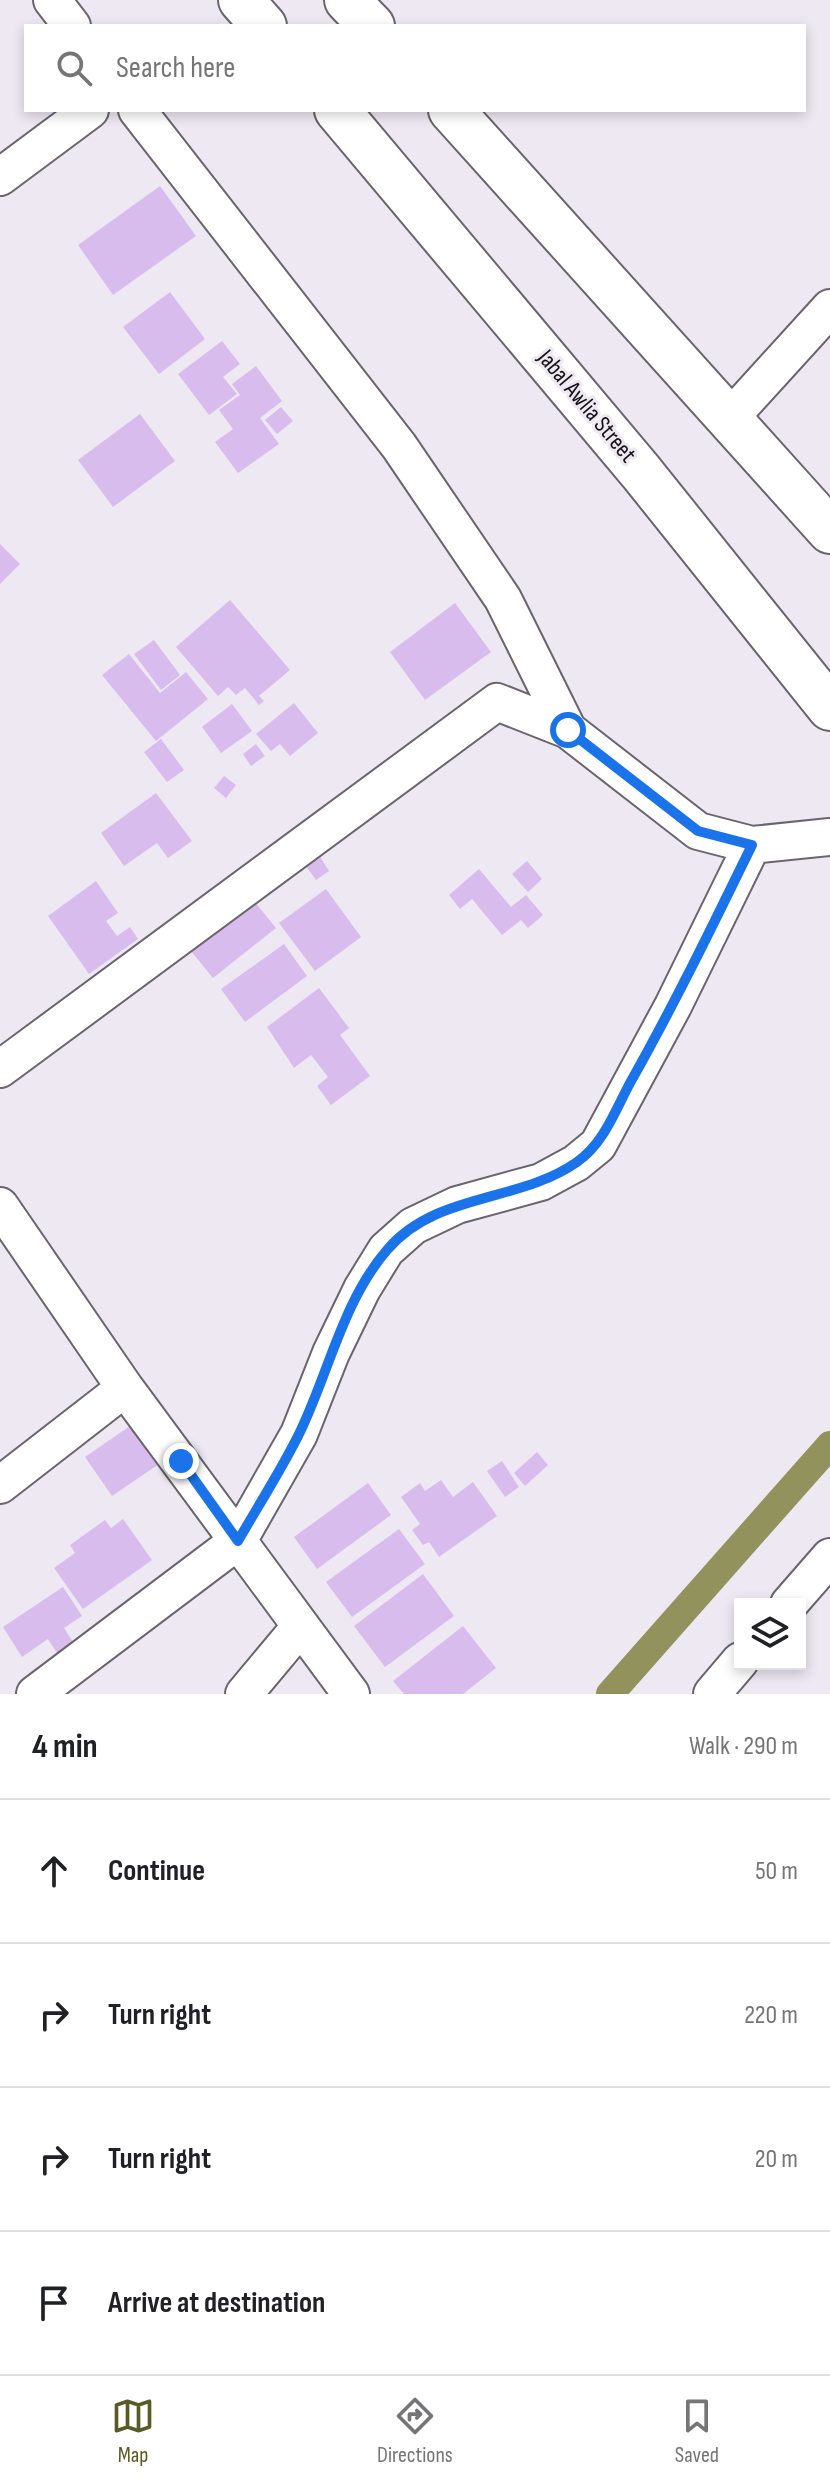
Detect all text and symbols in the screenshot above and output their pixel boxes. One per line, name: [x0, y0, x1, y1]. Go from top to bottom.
search box: [24, 24, 806, 112]
icon: search: [52, 46, 96, 90]
text: Search here: [116, 50, 235, 86]
street label: Jabal Awlia Street: [531, 343, 643, 468]
route start: [550, 712, 586, 748]
route end: [163, 1443, 199, 1479]
map controls: [734, 1598, 806, 1670]
button: layers: [734, 1598, 806, 1670]
text: 4 min: [32, 1726, 98, 1767]
text: Walk · 290 m: [689, 1731, 798, 1762]
icon: ahead: [32, 1849, 76, 1893]
text: Continue: [108, 1853, 205, 1889]
text: 50 m: [755, 1856, 798, 1887]
icon: right: [32, 1993, 76, 2037]
text: Turn right: [108, 1997, 211, 2033]
text: 220 m: [744, 2000, 798, 2031]
icon: right: [32, 2137, 76, 2181]
text: Turn right: [108, 2141, 211, 2177]
text: 20 m: [755, 2144, 798, 2175]
icon: arrive: [32, 2281, 76, 2325]
text: Arrive at destination: [108, 2285, 325, 2321]
tab: Map: [111, 2394, 155, 2469]
tab: Directions: [377, 2394, 453, 2469]
tab: Saved: [675, 2394, 719, 2469]

